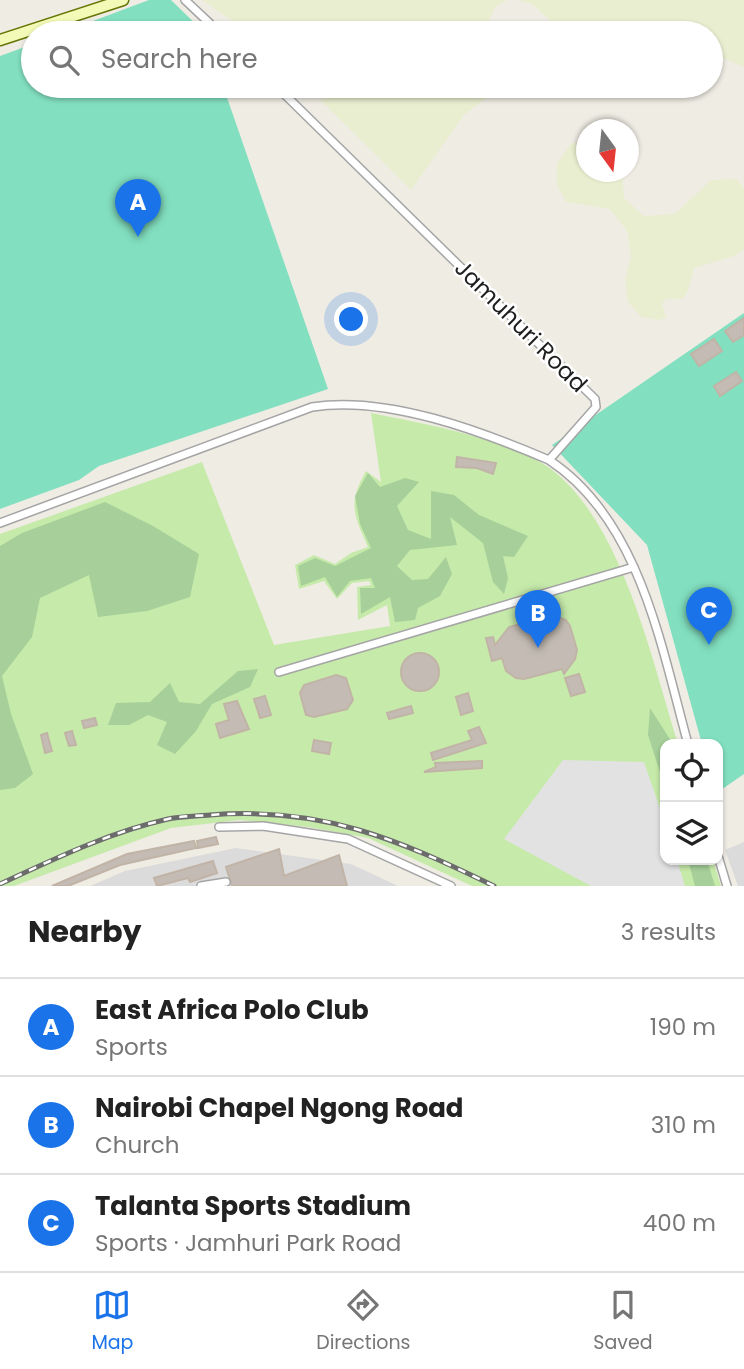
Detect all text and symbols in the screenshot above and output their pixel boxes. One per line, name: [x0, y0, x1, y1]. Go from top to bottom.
search box: [21, 21, 723, 98]
icon: search: [45, 41, 83, 79]
text: Search here: [101, 41, 258, 77]
north arrow: [576, 119, 639, 182]
pin: A: [115, 179, 161, 237]
street label: Jamuhuri Road: [448, 253, 594, 399]
your location: [334, 302, 368, 336]
pin: C: [686, 587, 732, 645]
pin: B: [515, 590, 561, 648]
map controls: [660, 739, 723, 865]
button: locate: [660, 739, 723, 802]
button: layers: [660, 802, 723, 865]
text: Nearby: [28, 910, 142, 953]
text: 3 results: [621, 916, 716, 948]
text: East Africa Polo Club: [95, 992, 369, 1028]
text: A: [43, 1011, 59, 1043]
text: 190 m: [650, 1011, 716, 1043]
text: Sports: [95, 1031, 168, 1063]
text: Nairobi Chapel Ngong Road: [95, 1090, 464, 1126]
text: B: [43, 1109, 59, 1141]
text: 310 m: [651, 1109, 716, 1141]
text: Church: [95, 1129, 179, 1161]
text: Talanta Sports Stadium: [95, 1188, 411, 1224]
text: C: [42, 1207, 60, 1239]
text: 400 m: [643, 1207, 716, 1239]
text: Sports · Jamhuri Park Road: [95, 1227, 401, 1259]
tab: Map: [91, 1286, 133, 1357]
tab: Directions: [316, 1286, 411, 1357]
tab: Saved: [593, 1286, 653, 1357]

